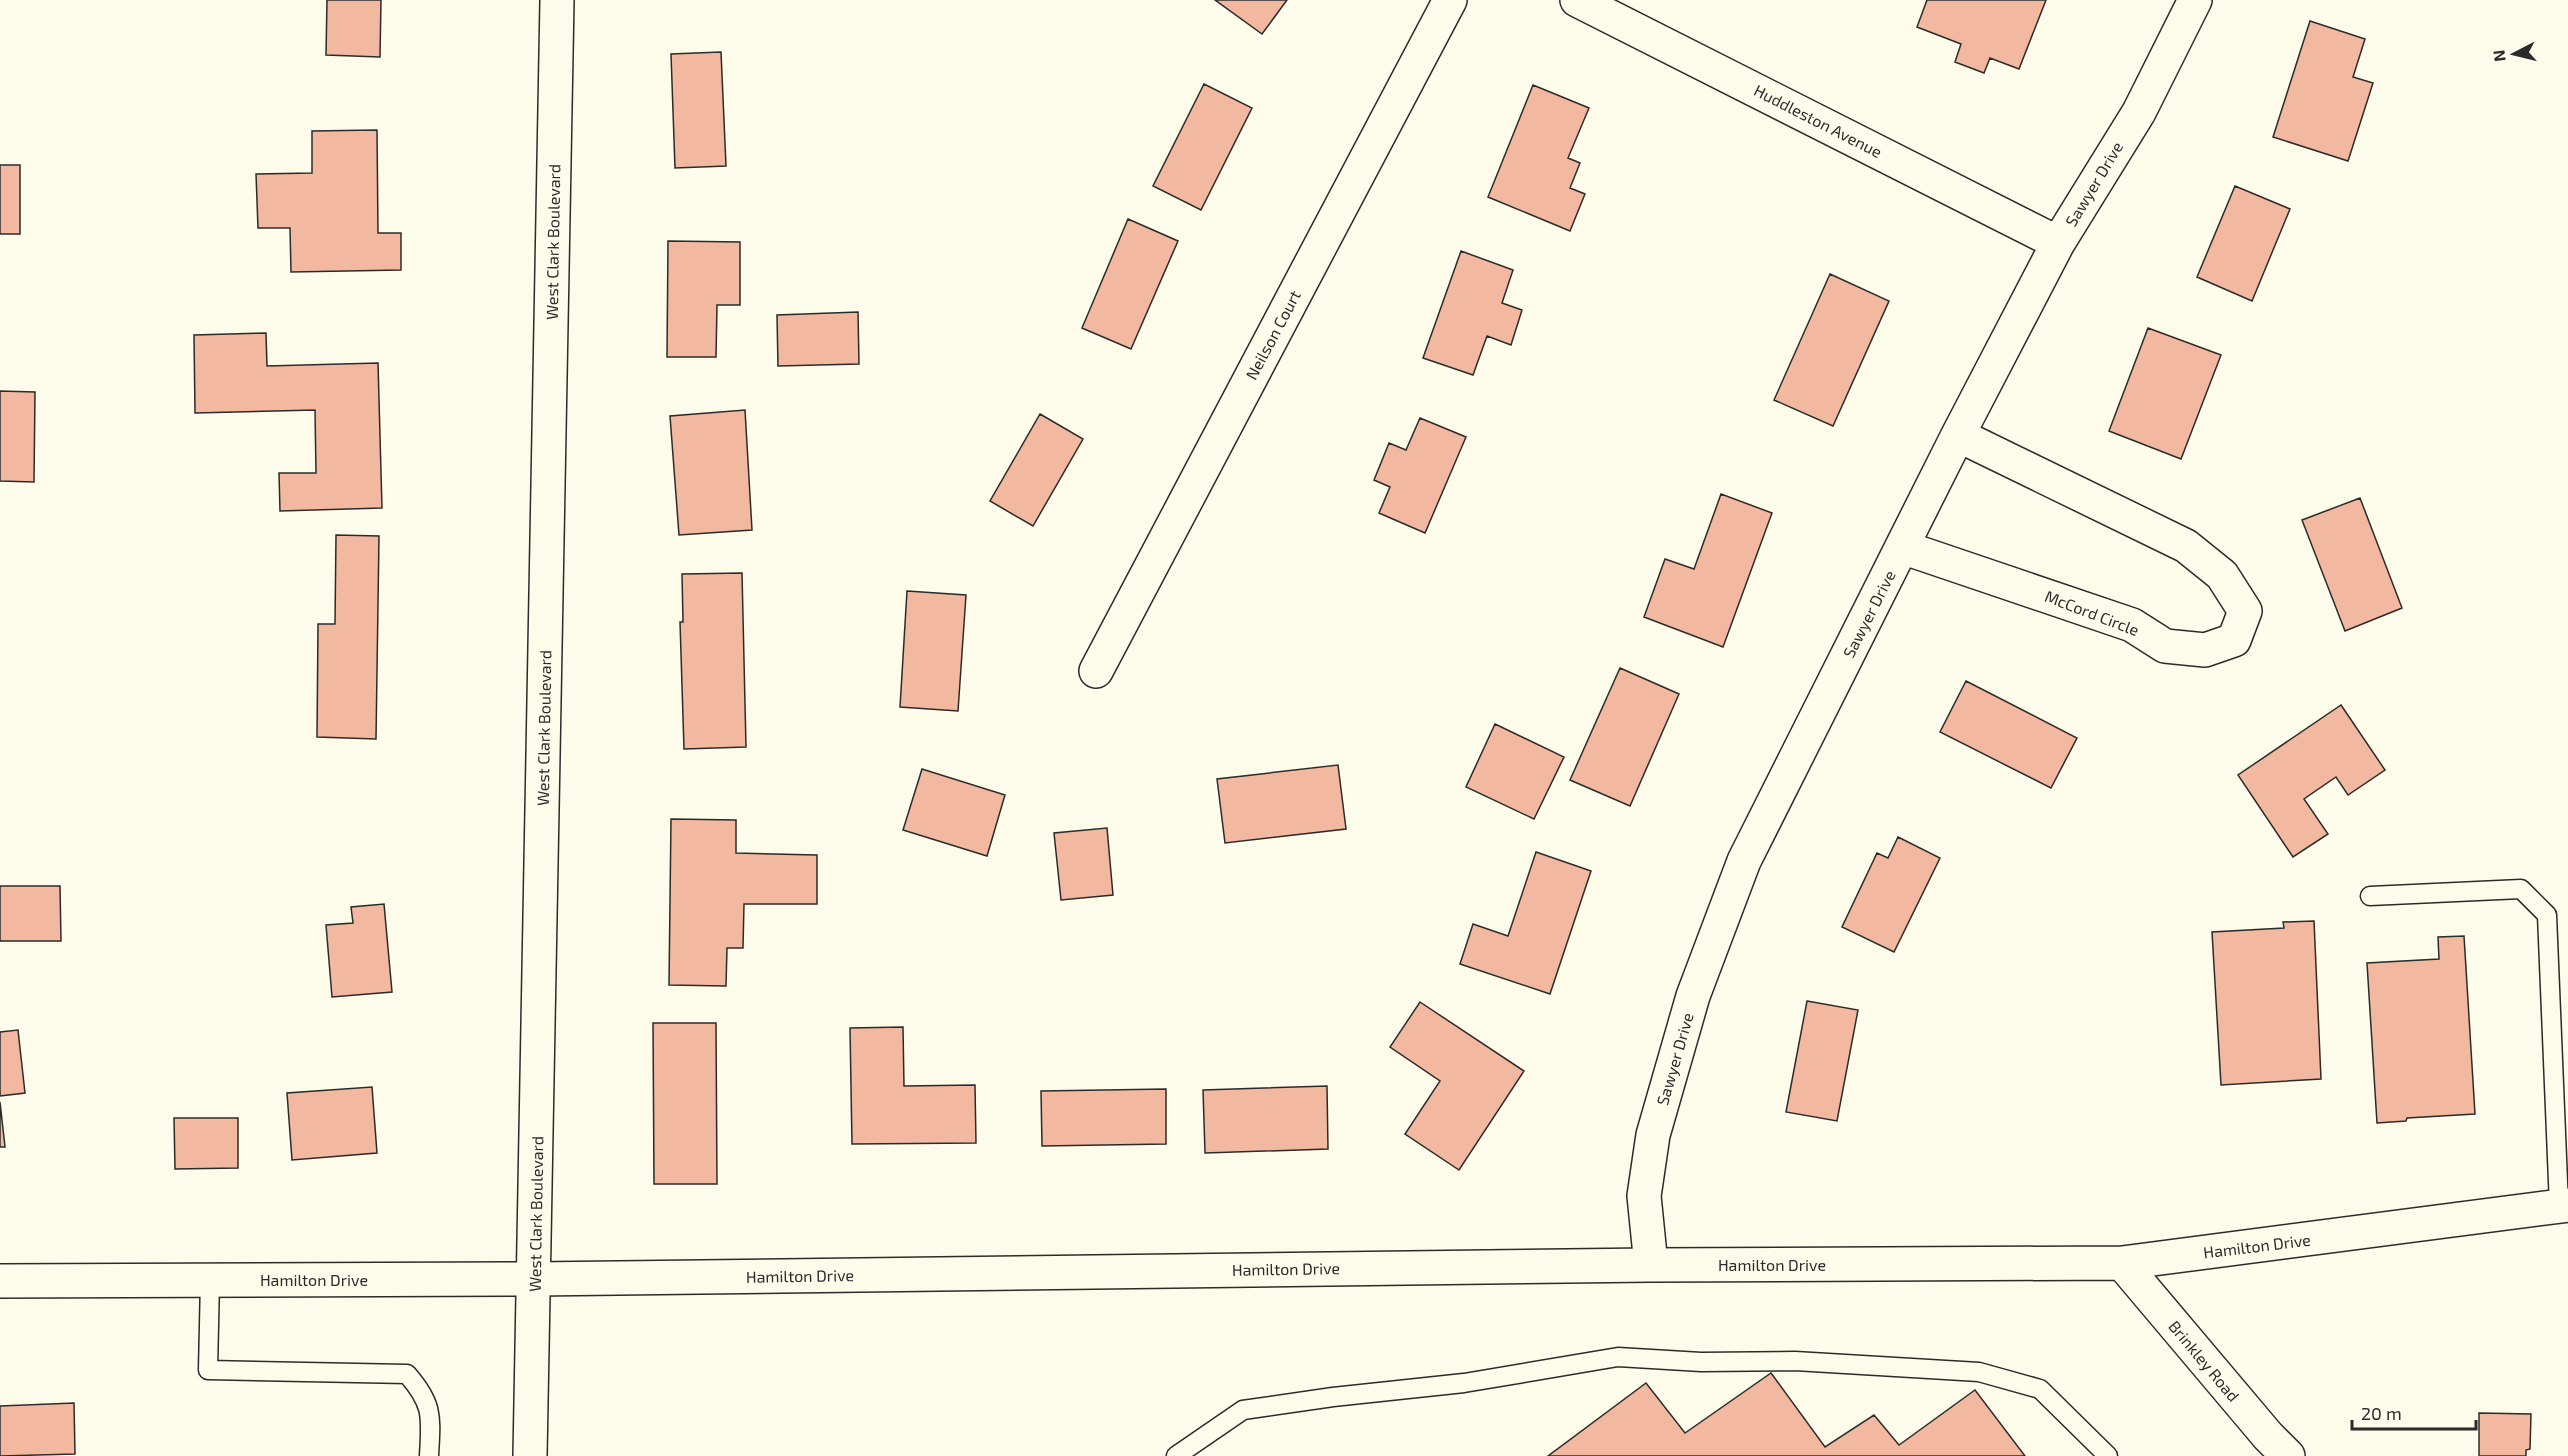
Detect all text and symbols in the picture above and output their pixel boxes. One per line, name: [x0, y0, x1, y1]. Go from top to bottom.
north arrow: [2484, 24, 2544, 84]
text: N: [2488, 49, 2509, 63]
street label: Huddleston Avenue: [1751, 80, 1885, 161]
street label: Sawyer Drive: [2061, 138, 2126, 230]
street label: West Clark Boulevard: [542, 164, 563, 320]
street label: Neilson Court: [1241, 287, 1304, 383]
street label: Sawyer Drive: [1838, 567, 1899, 661]
street label: McCord Circle: [2042, 586, 2142, 639]
street label: West Clark Boulevard: [533, 650, 554, 806]
street label: Sawyer Drive: [1652, 1010, 1697, 1107]
street label: West Clark Boulevard: [525, 1136, 546, 1292]
street label: Hamilton Drive: [2202, 1229, 2312, 1262]
street label: Hamilton Drive: [1718, 1255, 1826, 1274]
street label: Hamilton Drive: [1232, 1258, 1340, 1279]
street label: Hamilton Drive: [746, 1265, 854, 1286]
street label: Hamilton Drive: [260, 1270, 368, 1289]
street label: Brinkley Road: [2165, 1316, 2244, 1405]
scale bar: [2352, 1393, 2476, 1431]
text: 20 m: [2361, 1402, 2402, 1424]

